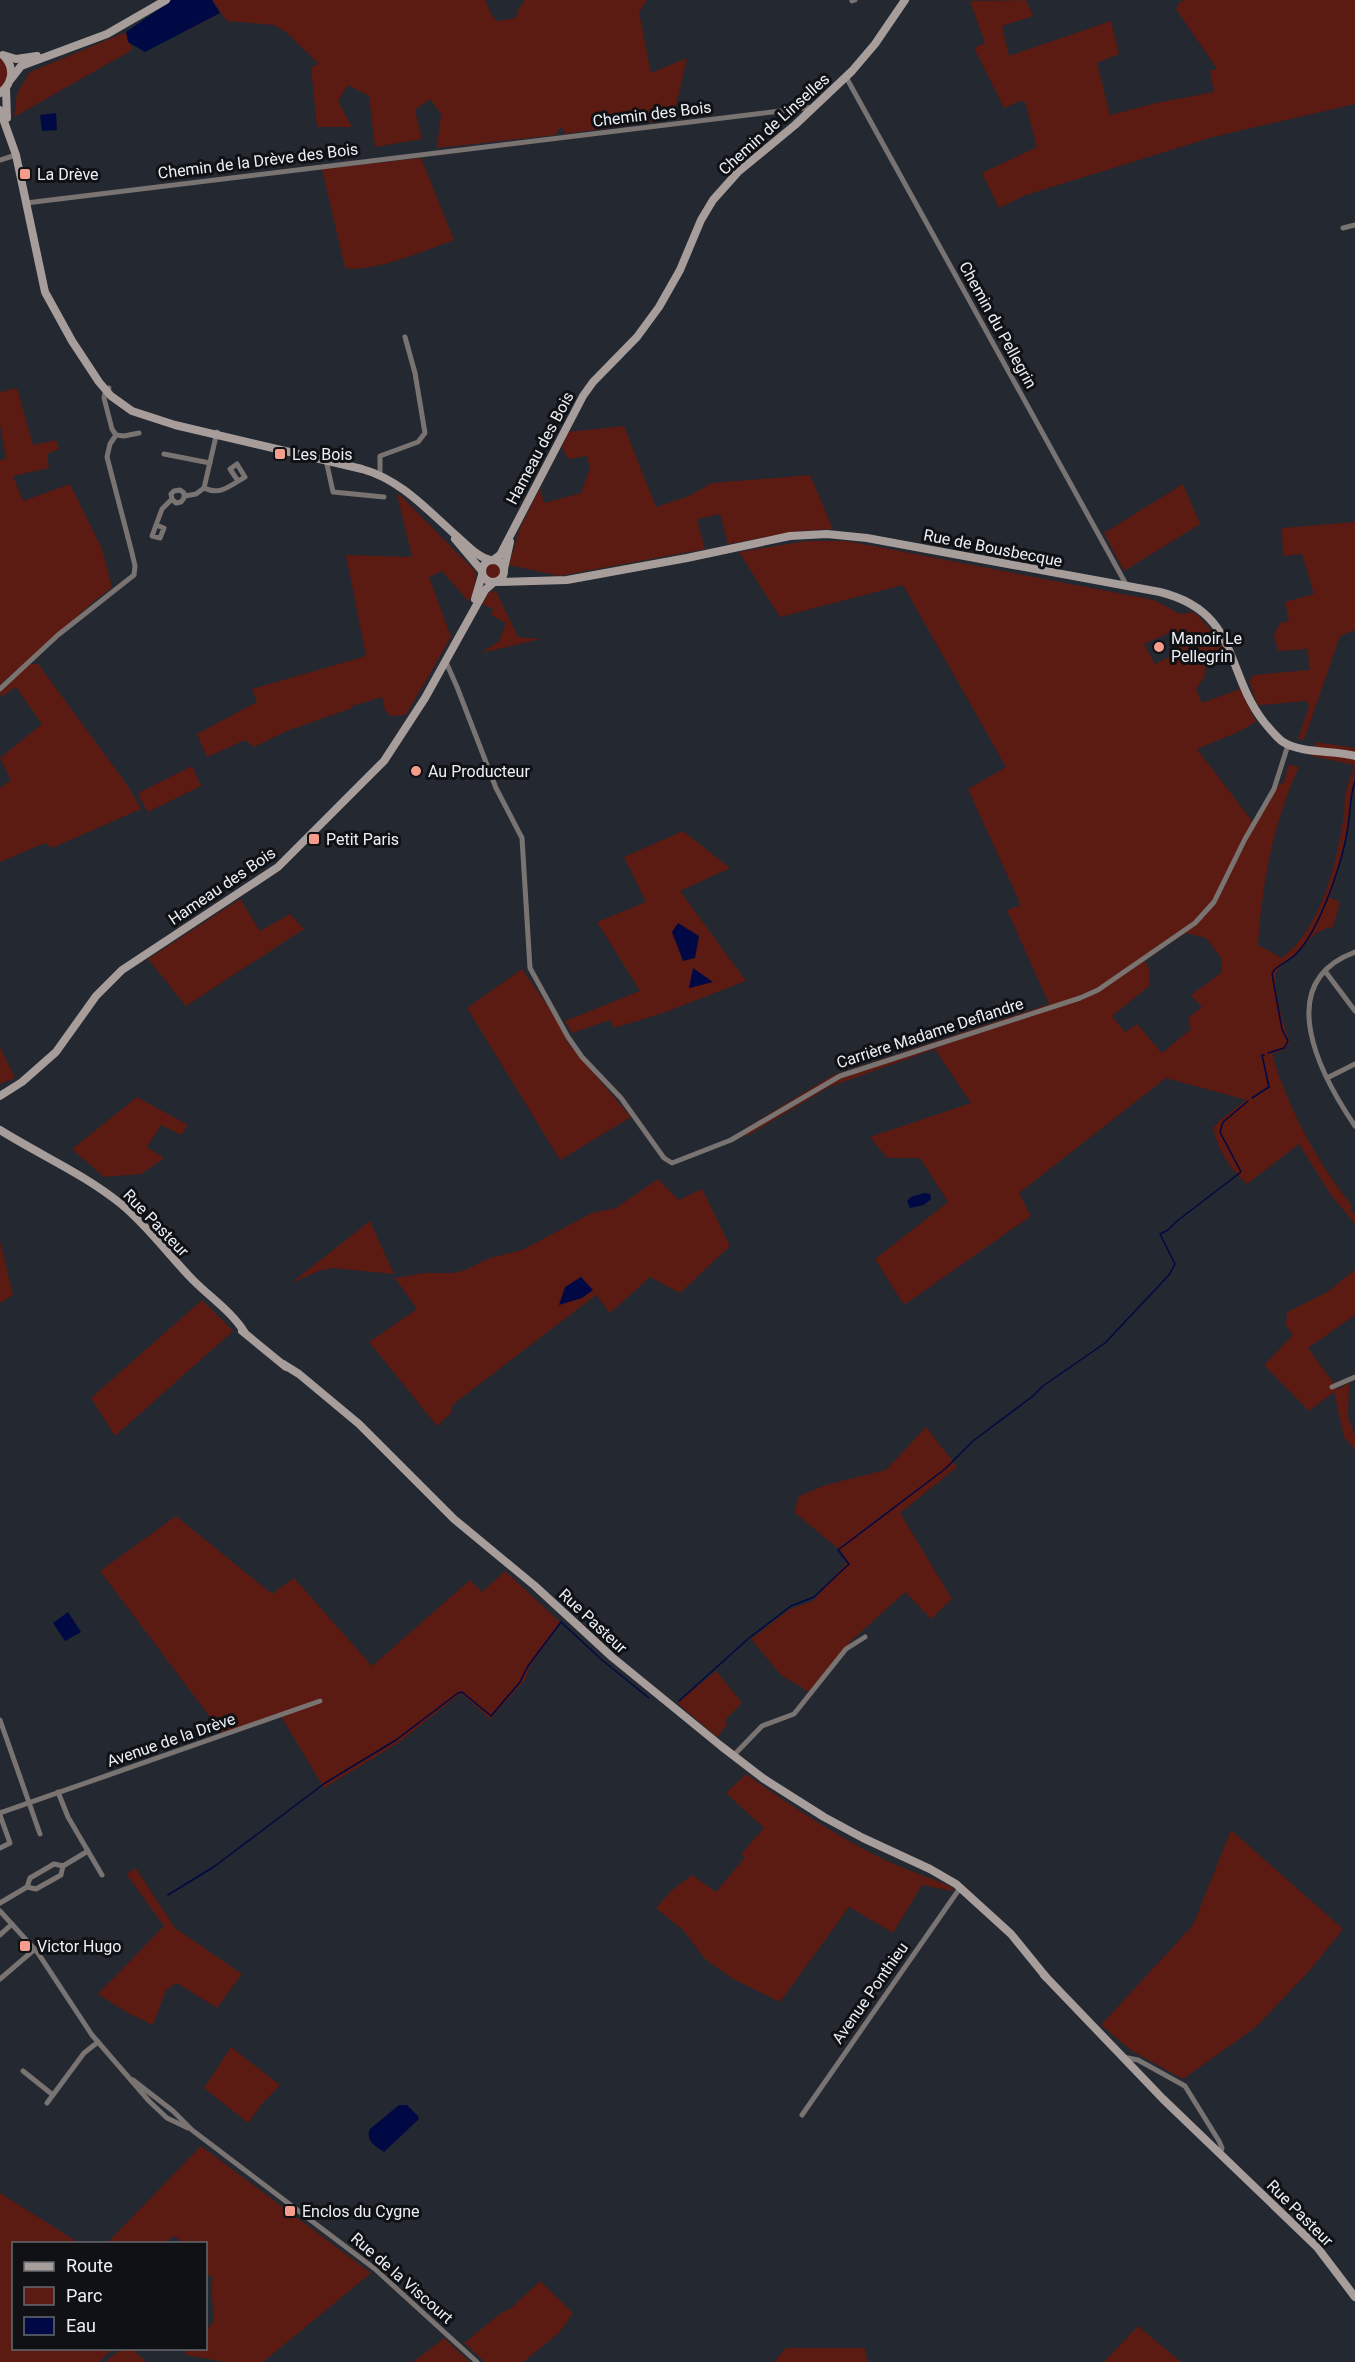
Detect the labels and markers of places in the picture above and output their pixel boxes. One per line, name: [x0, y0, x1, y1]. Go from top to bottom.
place label: La Drève: [37, 165, 99, 184]
marker: La Drève: [18, 167, 32, 181]
place label: Les Bois: [292, 445, 353, 464]
marker: Les Bois: [273, 447, 287, 461]
place label: Manoir Le Pellegrin: [1171, 629, 1242, 666]
marker: Manoir Le Pellegrin: [1152, 640, 1166, 654]
place label: Au Producteur: [428, 762, 530, 781]
marker: Au Producteur: [409, 764, 423, 778]
place label: Petit Paris: [326, 830, 399, 849]
marker: Petit Paris: [307, 832, 321, 846]
place label: Victor Hugo: [37, 1937, 121, 1956]
marker: Victor Hugo: [18, 1939, 32, 1953]
place label: Enclos du Cygne: [302, 2202, 420, 2221]
marker: Enclos du Cygne: [283, 2204, 297, 2218]

